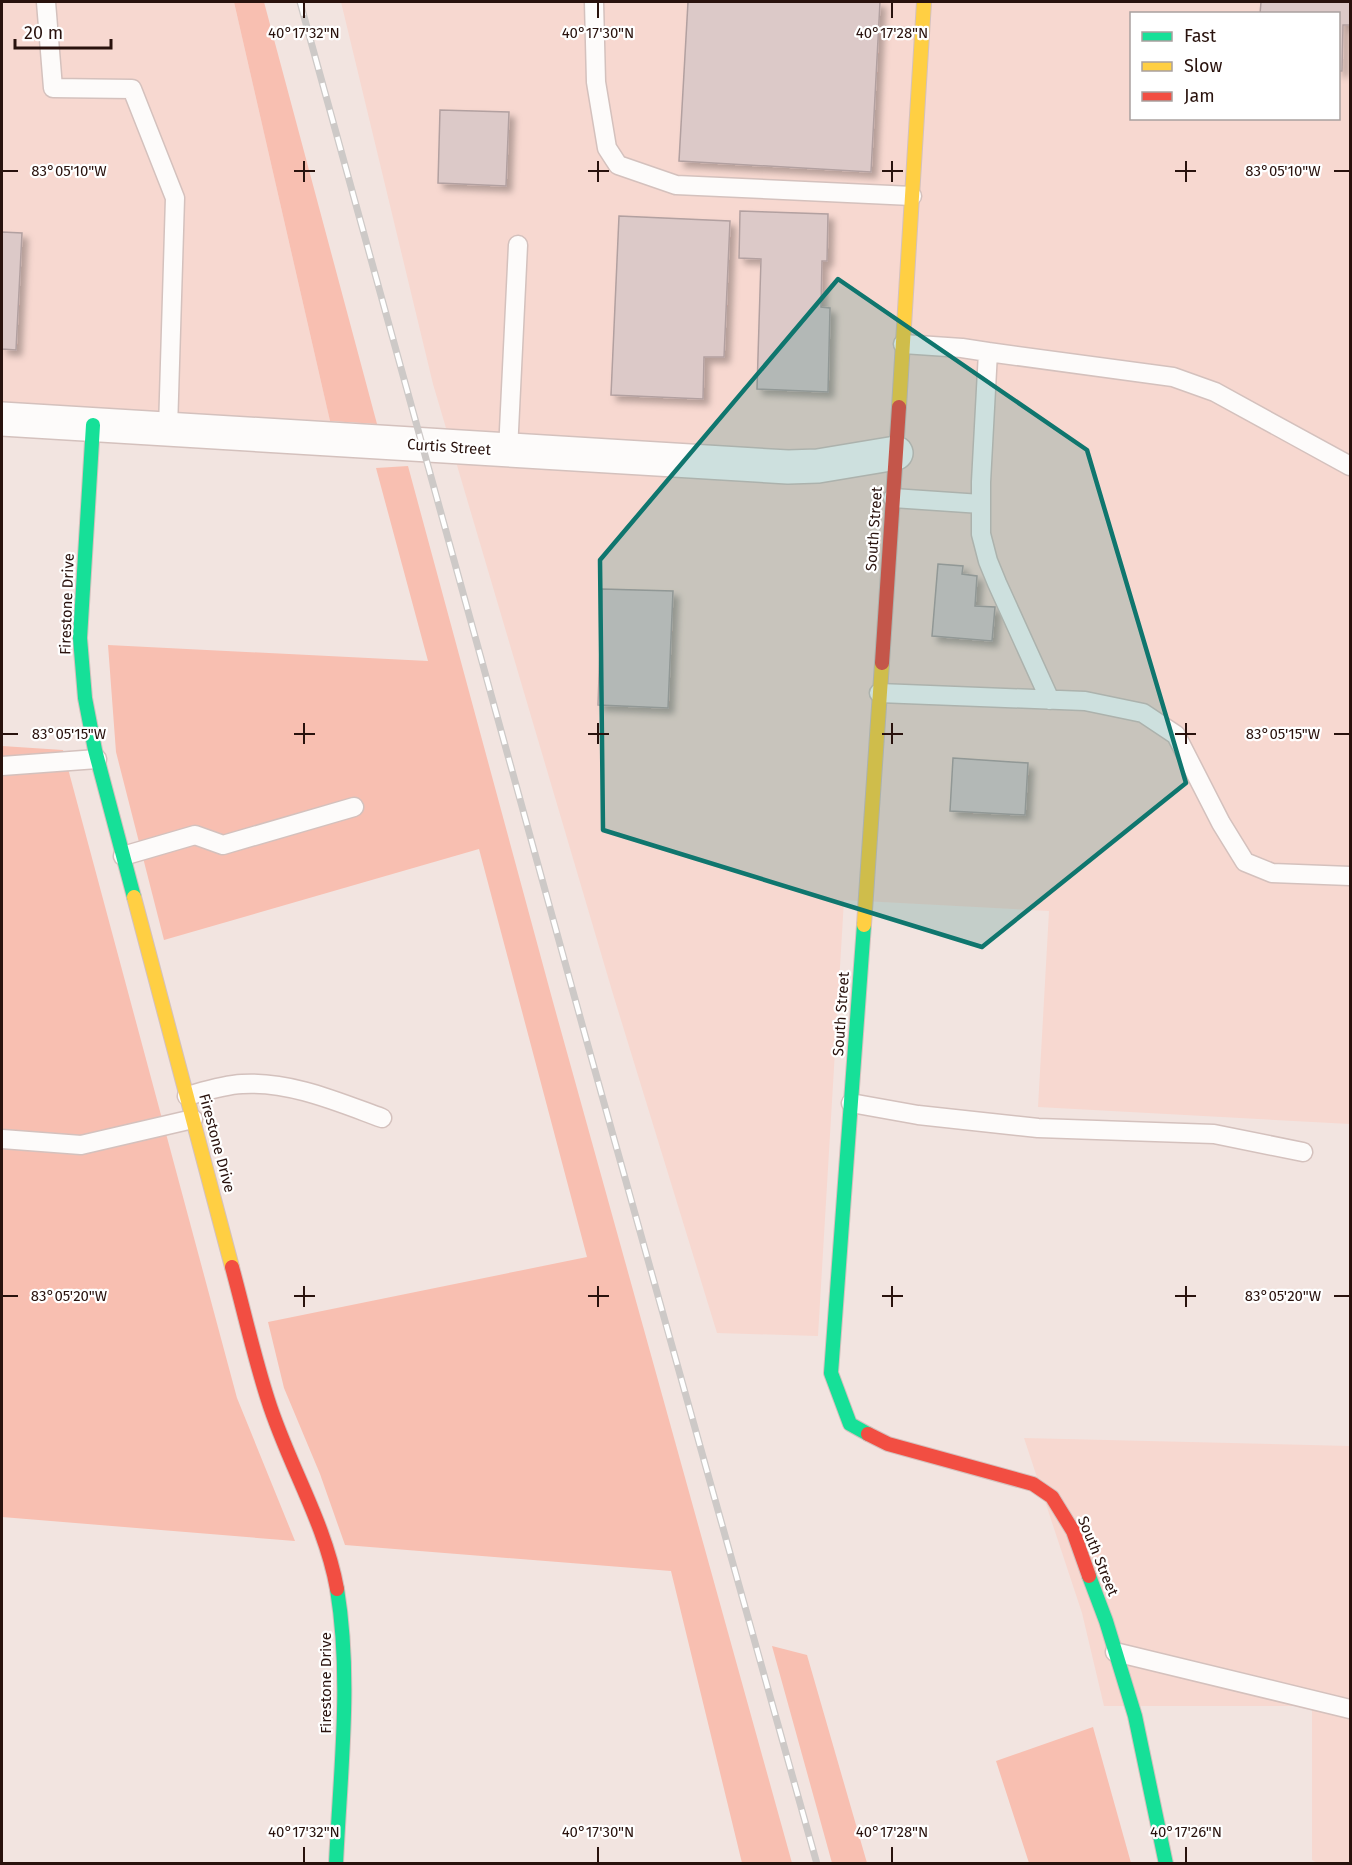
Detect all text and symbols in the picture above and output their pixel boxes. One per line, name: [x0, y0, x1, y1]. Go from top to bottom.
scale bar: [15, 12, 111, 50]
legend: [1130, 12, 1340, 120]
text: 20 m: [24, 22, 63, 44]
text: 40°17'32"N: [268, 24, 340, 42]
text: 40°17'30"N: [562, 24, 634, 42]
text: 40°17'28"N: [856, 24, 928, 42]
text: Fast: [1184, 25, 1217, 47]
text: Slow: [1184, 55, 1223, 77]
text: Jam: [1184, 85, 1215, 107]
text: 83°05'10"W: [31, 162, 107, 180]
text: 83°05'10"W: [1245, 162, 1321, 180]
street label: Curtis Street: [406, 435, 492, 459]
street label: South Street: [862, 486, 886, 572]
street label: Firestone Drive: [56, 553, 78, 655]
text: 83°05'15"W: [32, 725, 107, 743]
text: 83°05'15"W: [1246, 725, 1321, 743]
street label: South Street: [829, 971, 853, 1057]
street label: Firestone Drive: [195, 1092, 239, 1194]
text: 83°05'20"W: [31, 1287, 108, 1305]
text: 83°05'20"W: [1245, 1287, 1322, 1305]
street label: South Street: [1074, 1513, 1122, 1599]
street label: Firestone Drive: [317, 1632, 335, 1734]
text: 40°17'32"N: [268, 1823, 340, 1841]
text: 40°17'30"N: [562, 1823, 634, 1841]
text: 40°17'28"N: [856, 1823, 928, 1841]
text: 40°17'26"N: [1150, 1823, 1222, 1841]

